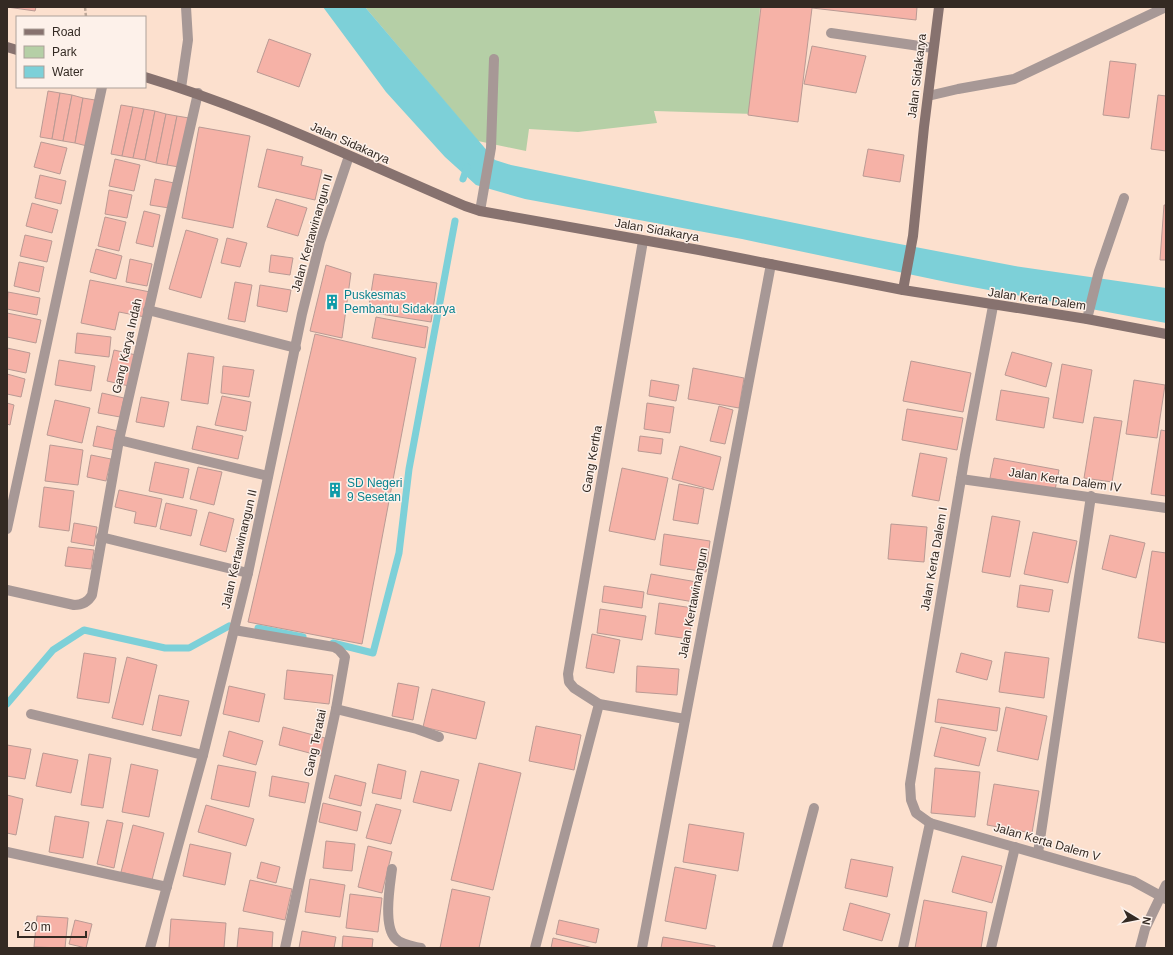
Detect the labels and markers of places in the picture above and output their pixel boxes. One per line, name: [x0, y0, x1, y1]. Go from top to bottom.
place label: Puskesmas Pembantu Sidakarya: [344, 288, 456, 316]
building icon: Puskesmas Pembantu Sidakarya: [323, 293, 341, 311]
place label: SD Negeri 9 Sesetan: [347, 476, 402, 504]
building icon: SD Negeri 9 Sesetan: [326, 481, 344, 499]

